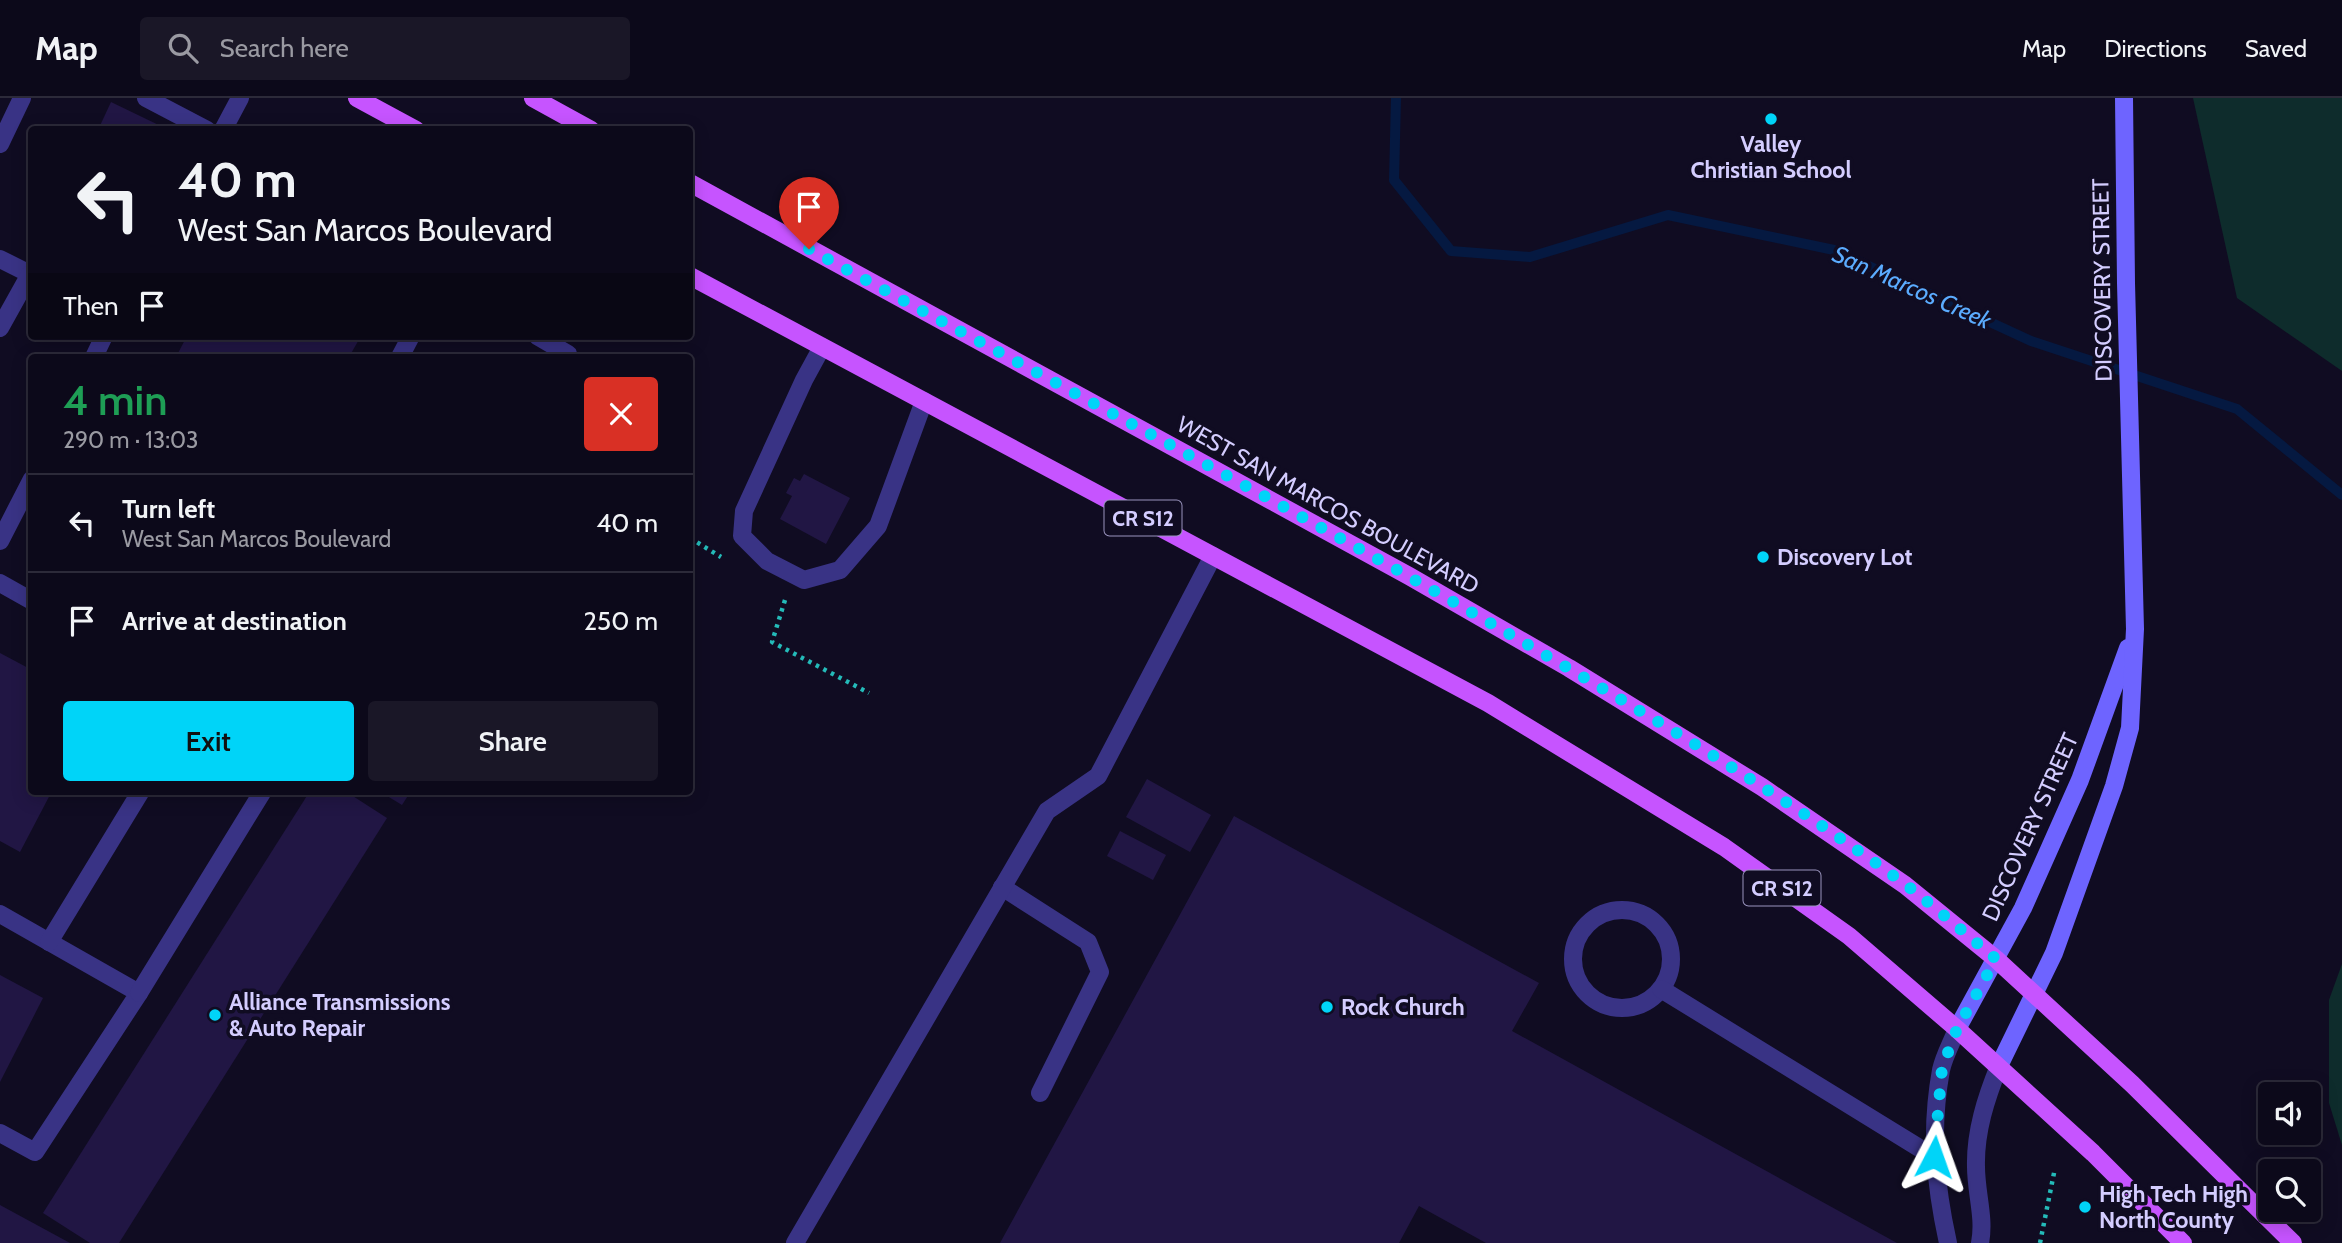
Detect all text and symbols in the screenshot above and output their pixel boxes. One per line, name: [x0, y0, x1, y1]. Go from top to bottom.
search box: [140, 17, 630, 80]
text: Map: [35, 28, 98, 68]
icon: search: [164, 29, 202, 67]
text: Search here: [220, 32, 349, 64]
text: Map: [2022, 34, 2066, 63]
text: Directions: [2104, 34, 2207, 63]
text: Saved: [2245, 34, 2307, 63]
marker: Valley Christian School: [1763, 111, 1779, 127]
place label: Valley Christian School: [1690, 130, 1852, 184]
text: 40 m: [178, 150, 297, 209]
icon: left: [63, 154, 154, 245]
pin: [779, 177, 839, 249]
street label: DISCOVERY STREET: [2086, 178, 2118, 382]
icon: arrive: [790, 188, 828, 226]
text: West San Marcos Boulevard: [178, 210, 552, 249]
water label: San Marcos Creek: [1828, 239, 1996, 335]
icon: arrive: [133, 287, 171, 325]
text: Then: [63, 290, 119, 322]
text: 4 min: [63, 374, 167, 426]
button: close: [584, 377, 658, 451]
street label: WEST SAN MARCOS BOULEVARD: [1172, 410, 1484, 600]
text: 290 m · 13:03: [63, 426, 199, 454]
text: Turn left: [122, 493, 215, 525]
road number: CR S12: [1104, 500, 1182, 536]
icon: left: [63, 504, 101, 542]
text: 40 m: [596, 507, 658, 539]
text: West San Marcos Boulevard: [122, 525, 391, 553]
place label: Discovery Lot: [1777, 543, 1912, 571]
marker: Discovery Lot: [1755, 549, 1771, 565]
icon: arrive: [63, 602, 101, 640]
text: Arrive at destination: [122, 605, 347, 637]
text: 250 m: [584, 605, 658, 637]
button: Exit: [63, 701, 354, 781]
button: Share: [368, 701, 658, 781]
street label: DISCOVERY STREET: [1976, 728, 2084, 926]
road number: CR S12: [1744, 870, 1820, 906]
place label: Alliance Transmissions & Auto Repair: [229, 988, 451, 1042]
place label: Rock Church: [1341, 993, 1465, 1021]
marker: Rock Church: [1319, 999, 1335, 1015]
marker: Alliance Transmissions & Auto Repair: [207, 1007, 223, 1023]
map controls: [2258, 1082, 2321, 1222]
button: sound: [2258, 1082, 2321, 1145]
position arrow: [1897, 1120, 1971, 1194]
button: search: [2258, 1159, 2321, 1222]
place label: High Tech High North County: [2099, 1180, 2248, 1234]
marker: High Tech High North County: [2077, 1199, 2093, 1215]

